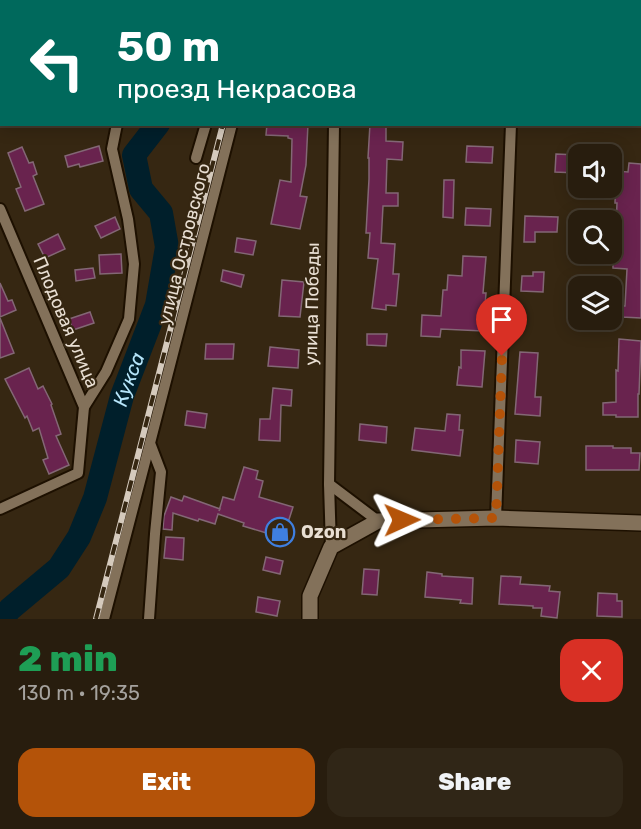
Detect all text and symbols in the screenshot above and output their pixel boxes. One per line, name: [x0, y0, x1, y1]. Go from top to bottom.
text: 50 m: [117, 22, 220, 72]
icon: left: [18, 24, 96, 102]
text: проезд Некрасова: [117, 73, 357, 105]
map controls: [568, 144, 622, 330]
button: sound: [568, 144, 622, 198]
street label: улица Островского: [153, 161, 215, 327]
button: search: [568, 210, 622, 264]
street label: улица Победы: [300, 242, 324, 366]
street label: Плодовая улица: [28, 253, 104, 391]
button: layers: [568, 276, 622, 330]
pin: [476, 294, 527, 356]
icon: arrive: [485, 303, 518, 336]
water label: Кукса: [108, 349, 150, 409]
position arrow: [370, 488, 434, 552]
shop icon: Ozon: [264, 516, 296, 548]
place label: Ozon: [301, 521, 346, 543]
text: 2 min: [18, 637, 118, 680]
button: close: [560, 639, 623, 702]
text: 130 m · 19:35: [18, 681, 140, 705]
button: Exit: [18, 748, 315, 817]
button: Share: [327, 748, 623, 817]

